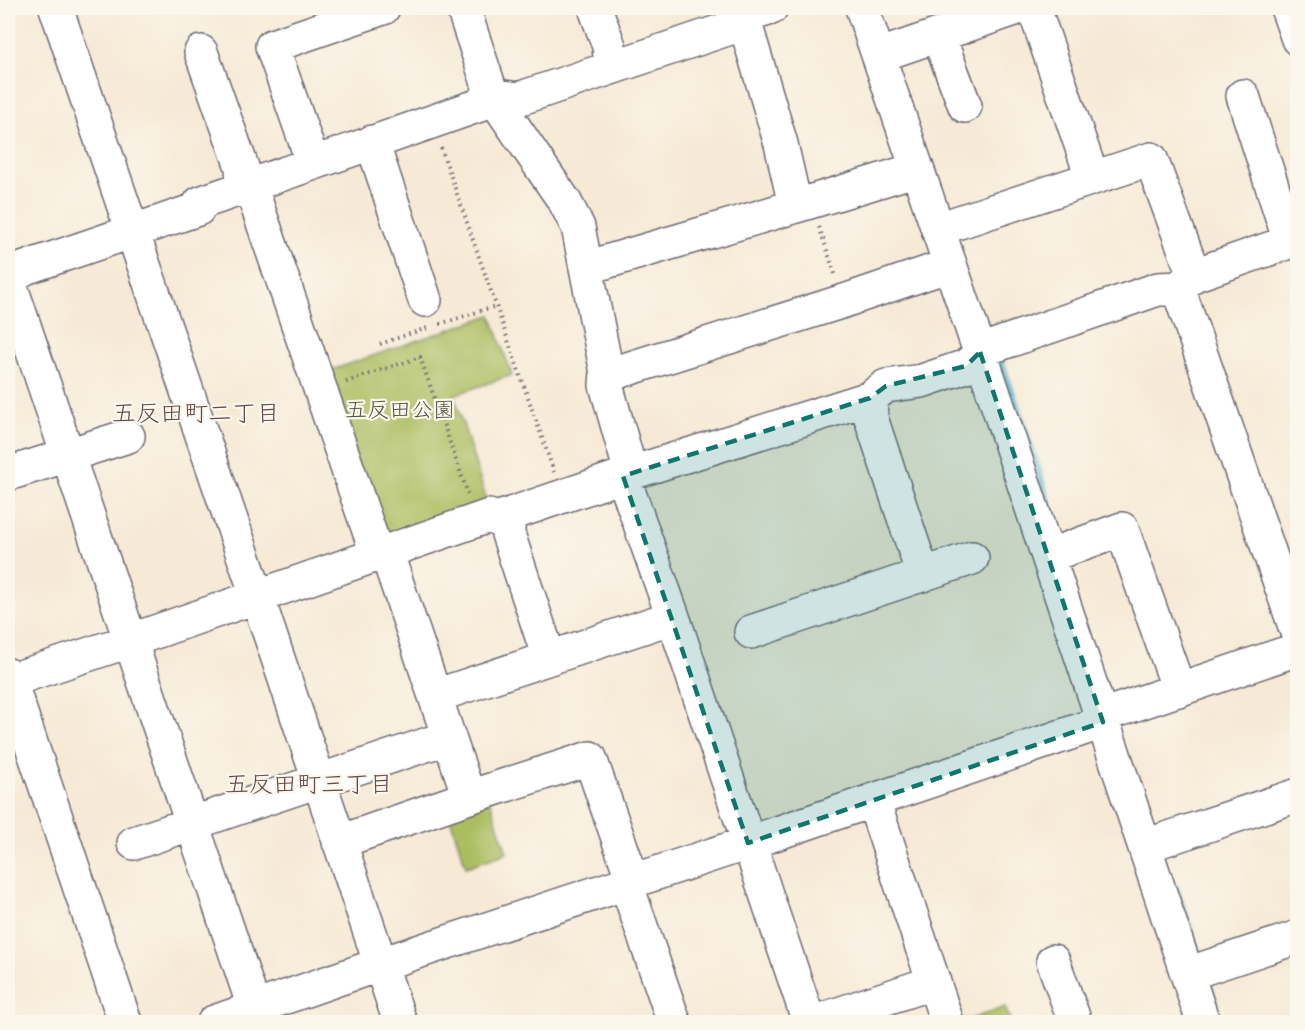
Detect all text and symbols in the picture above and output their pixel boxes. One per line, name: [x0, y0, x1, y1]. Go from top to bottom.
park label: 五反田公園: [345, 400, 455, 426]
district label: 五反田町二丁目: [112, 402, 280, 431]
district label: 五反田町三丁目: [225, 773, 393, 802]

